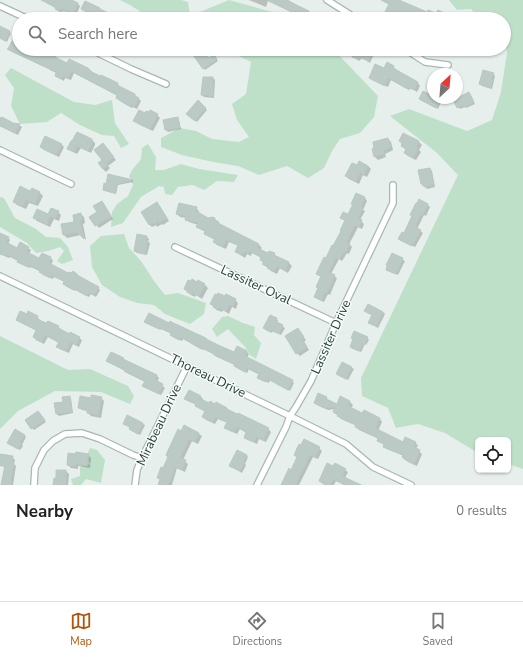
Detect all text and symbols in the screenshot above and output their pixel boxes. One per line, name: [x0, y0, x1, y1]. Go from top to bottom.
search box: [12, 12, 511, 56]
icon: search: [26, 23, 48, 45]
text: Search here: [58, 24, 138, 44]
north arrow: [427, 68, 463, 104]
street label: Lassiter Oval: [218, 261, 294, 309]
street label: Lassiter Drive: [307, 297, 355, 377]
street label: Thoreau Drive: [167, 350, 249, 402]
street label: Mirabeau Drive: [132, 381, 186, 469]
map controls: [475, 437, 511, 473]
button: locate: [475, 437, 511, 473]
text: Nearby: [16, 500, 73, 523]
text: 0 results: [456, 502, 507, 520]
tab: Map: [70, 610, 92, 649]
tab: Directions: [232, 610, 282, 649]
tab: Saved: [422, 610, 453, 649]

